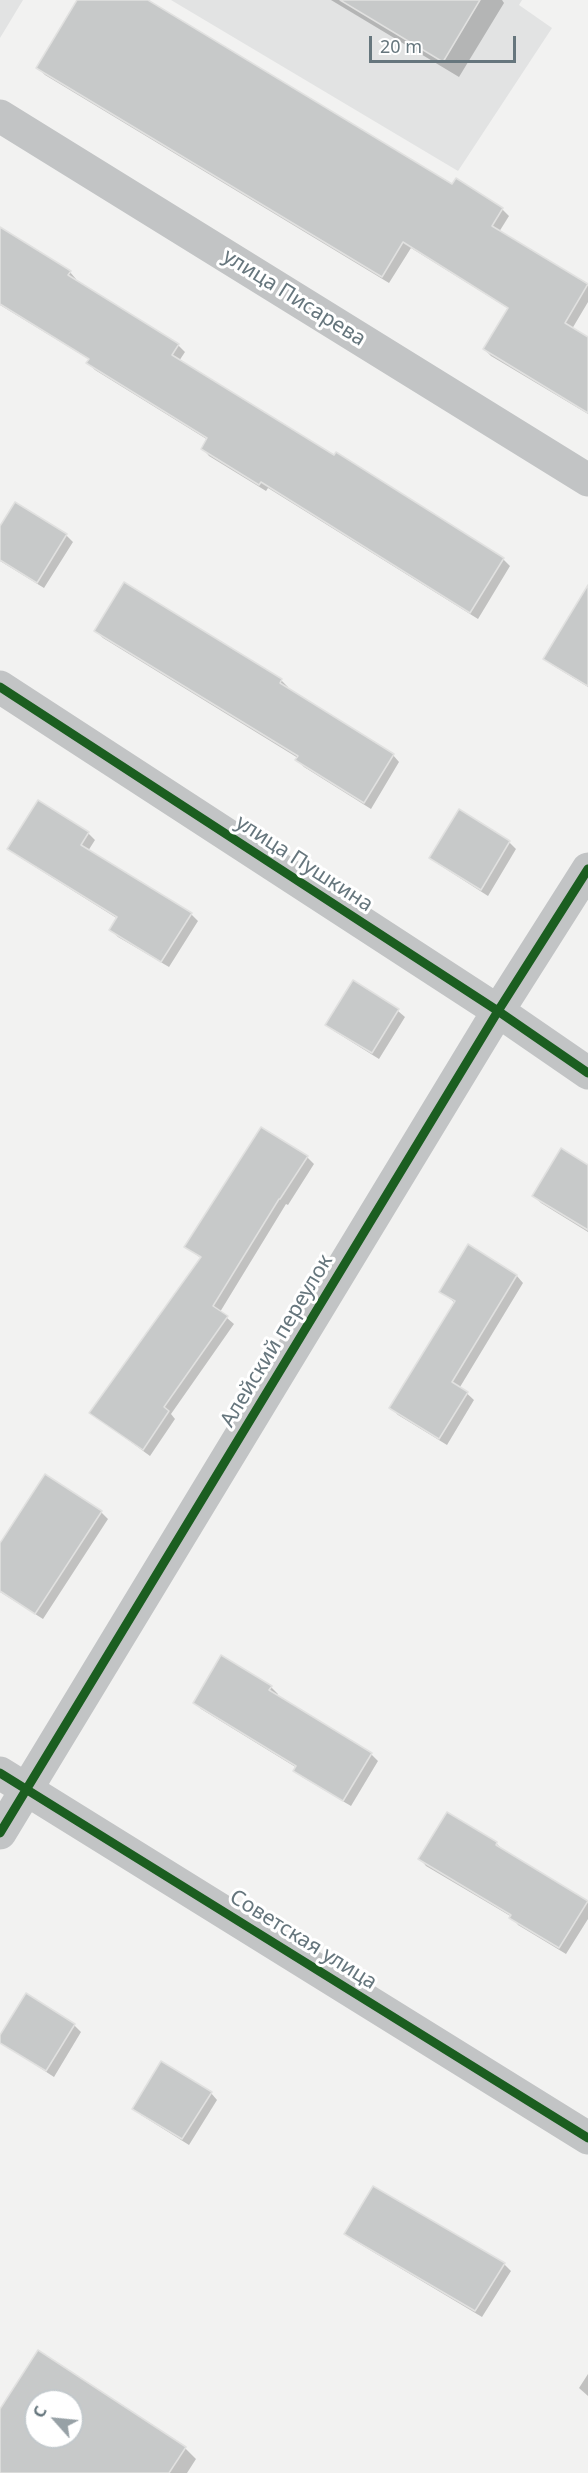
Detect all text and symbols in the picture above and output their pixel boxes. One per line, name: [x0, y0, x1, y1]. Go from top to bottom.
scale bar: [372, 24, 519, 62]
text: 20 m: [380, 34, 422, 58]
street label: улица Писарева: [218, 244, 370, 352]
street label: улица Пушкина: [231, 810, 377, 918]
street label: Алейский переулок: [215, 1250, 339, 1432]
street label: Советская улица: [225, 1885, 381, 1995]
north arrow: [24, 2389, 84, 2449]
text: С: [28, 2402, 52, 2421]

